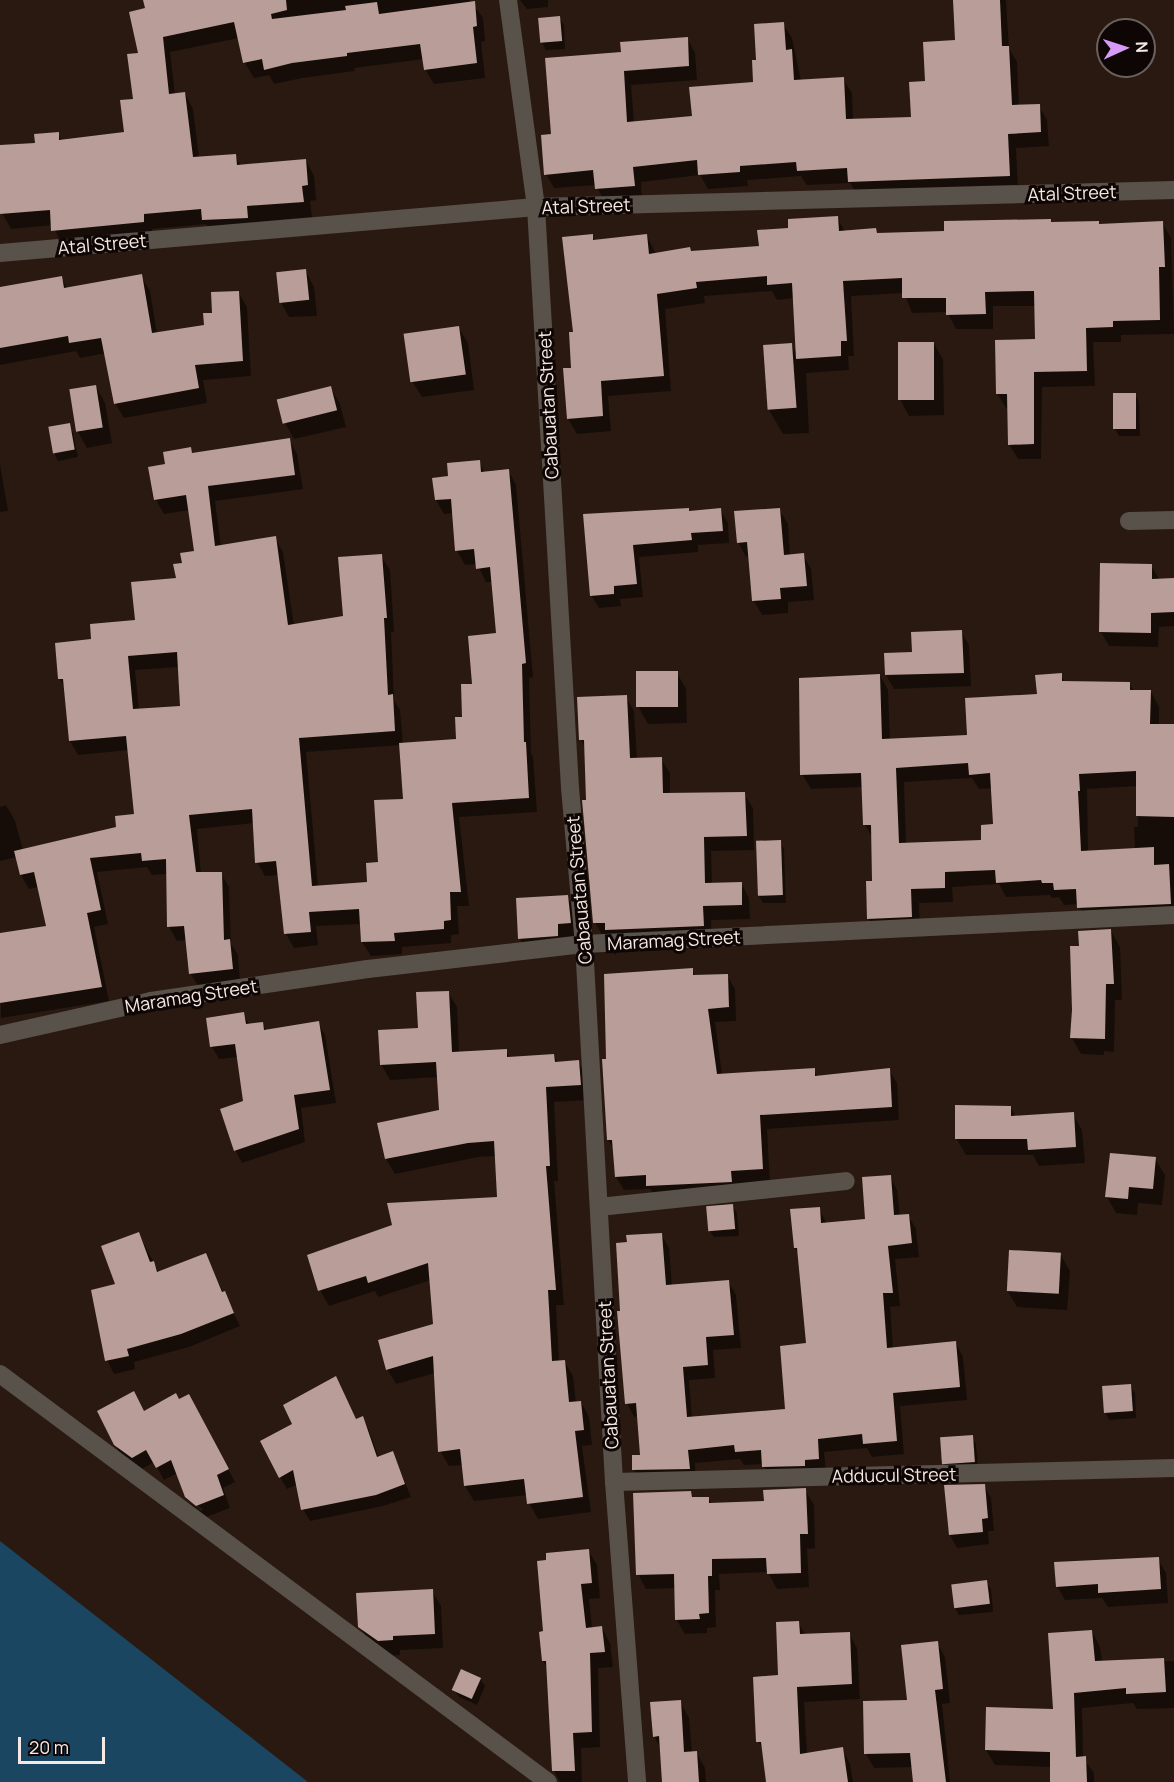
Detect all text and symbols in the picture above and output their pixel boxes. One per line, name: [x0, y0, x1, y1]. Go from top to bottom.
north arrow: [1096, 18, 1156, 78]
text: N: [1131, 41, 1153, 53]
street label: Atal Street: [1027, 181, 1117, 205]
street label: Atal Street: [541, 194, 631, 218]
street label: Atal Street: [57, 229, 147, 259]
street label: Cabauatan Street: [533, 330, 563, 480]
street label: Cabauatan Street: [562, 815, 596, 965]
street label: Maramag Street: [607, 926, 741, 954]
street label: Maramag Street: [123, 975, 259, 1017]
street label: Cabauatan Street: [593, 1300, 623, 1450]
street label: Adducul Street: [831, 1463, 957, 1487]
scale bar: [21, 1725, 108, 1763]
text: 20 m: [29, 1735, 69, 1759]

